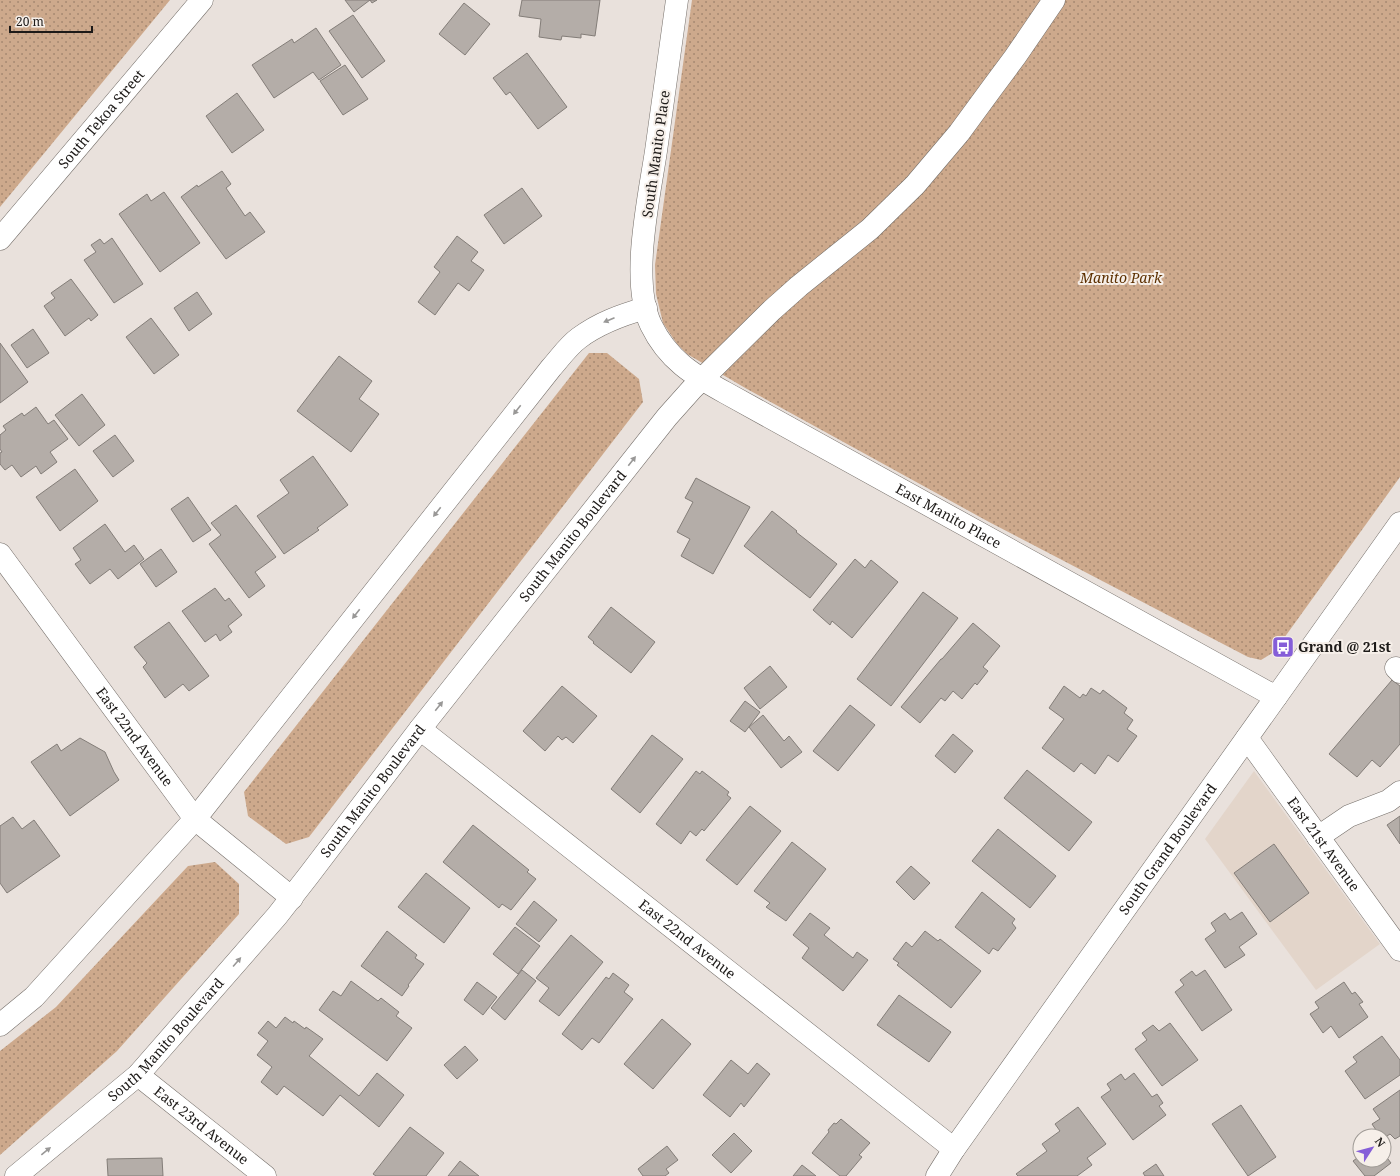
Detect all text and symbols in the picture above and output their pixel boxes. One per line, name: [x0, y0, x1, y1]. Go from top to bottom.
scale bar: [10, 8, 92, 34]
text: 20 m: [16, 13, 44, 30]
street label: South Tekoa Street: [54, 65, 148, 172]
street label: South Manito Place: [637, 89, 674, 219]
park label: Manito Park: [1079, 268, 1163, 287]
one-way arrow: [602, 318, 614, 324]
one-way arrow: [513, 405, 522, 416]
one-way arrow: [628, 456, 636, 467]
street label: South Manito Boulevard: [514, 466, 630, 605]
street label: East Manito Place: [892, 479, 1005, 552]
one-way arrow: [432, 507, 441, 518]
one-way arrow: [352, 609, 360, 620]
bus stop icon: Grand @ 21st: [1270, 634, 1296, 660]
place label: Grand @ 21st: [1298, 637, 1391, 656]
street label: East 22nd Avenue: [92, 683, 178, 790]
one-way arrow: [434, 701, 443, 711]
street label: South Manito Boulevard: [316, 720, 429, 861]
street label: South Grand Boulevard: [1114, 779, 1221, 918]
street label: East 21st Avenue: [1284, 793, 1365, 895]
street label: East 22nd Avenue: [635, 895, 740, 983]
one-way arrow: [232, 957, 241, 967]
street label: South Manito Boulevard: [103, 973, 228, 1105]
street label: East 23rd Avenue: [150, 1081, 253, 1169]
north arrow: [1352, 1128, 1392, 1168]
text: N: [1372, 1134, 1389, 1150]
one-way arrow: [40, 1147, 51, 1156]

